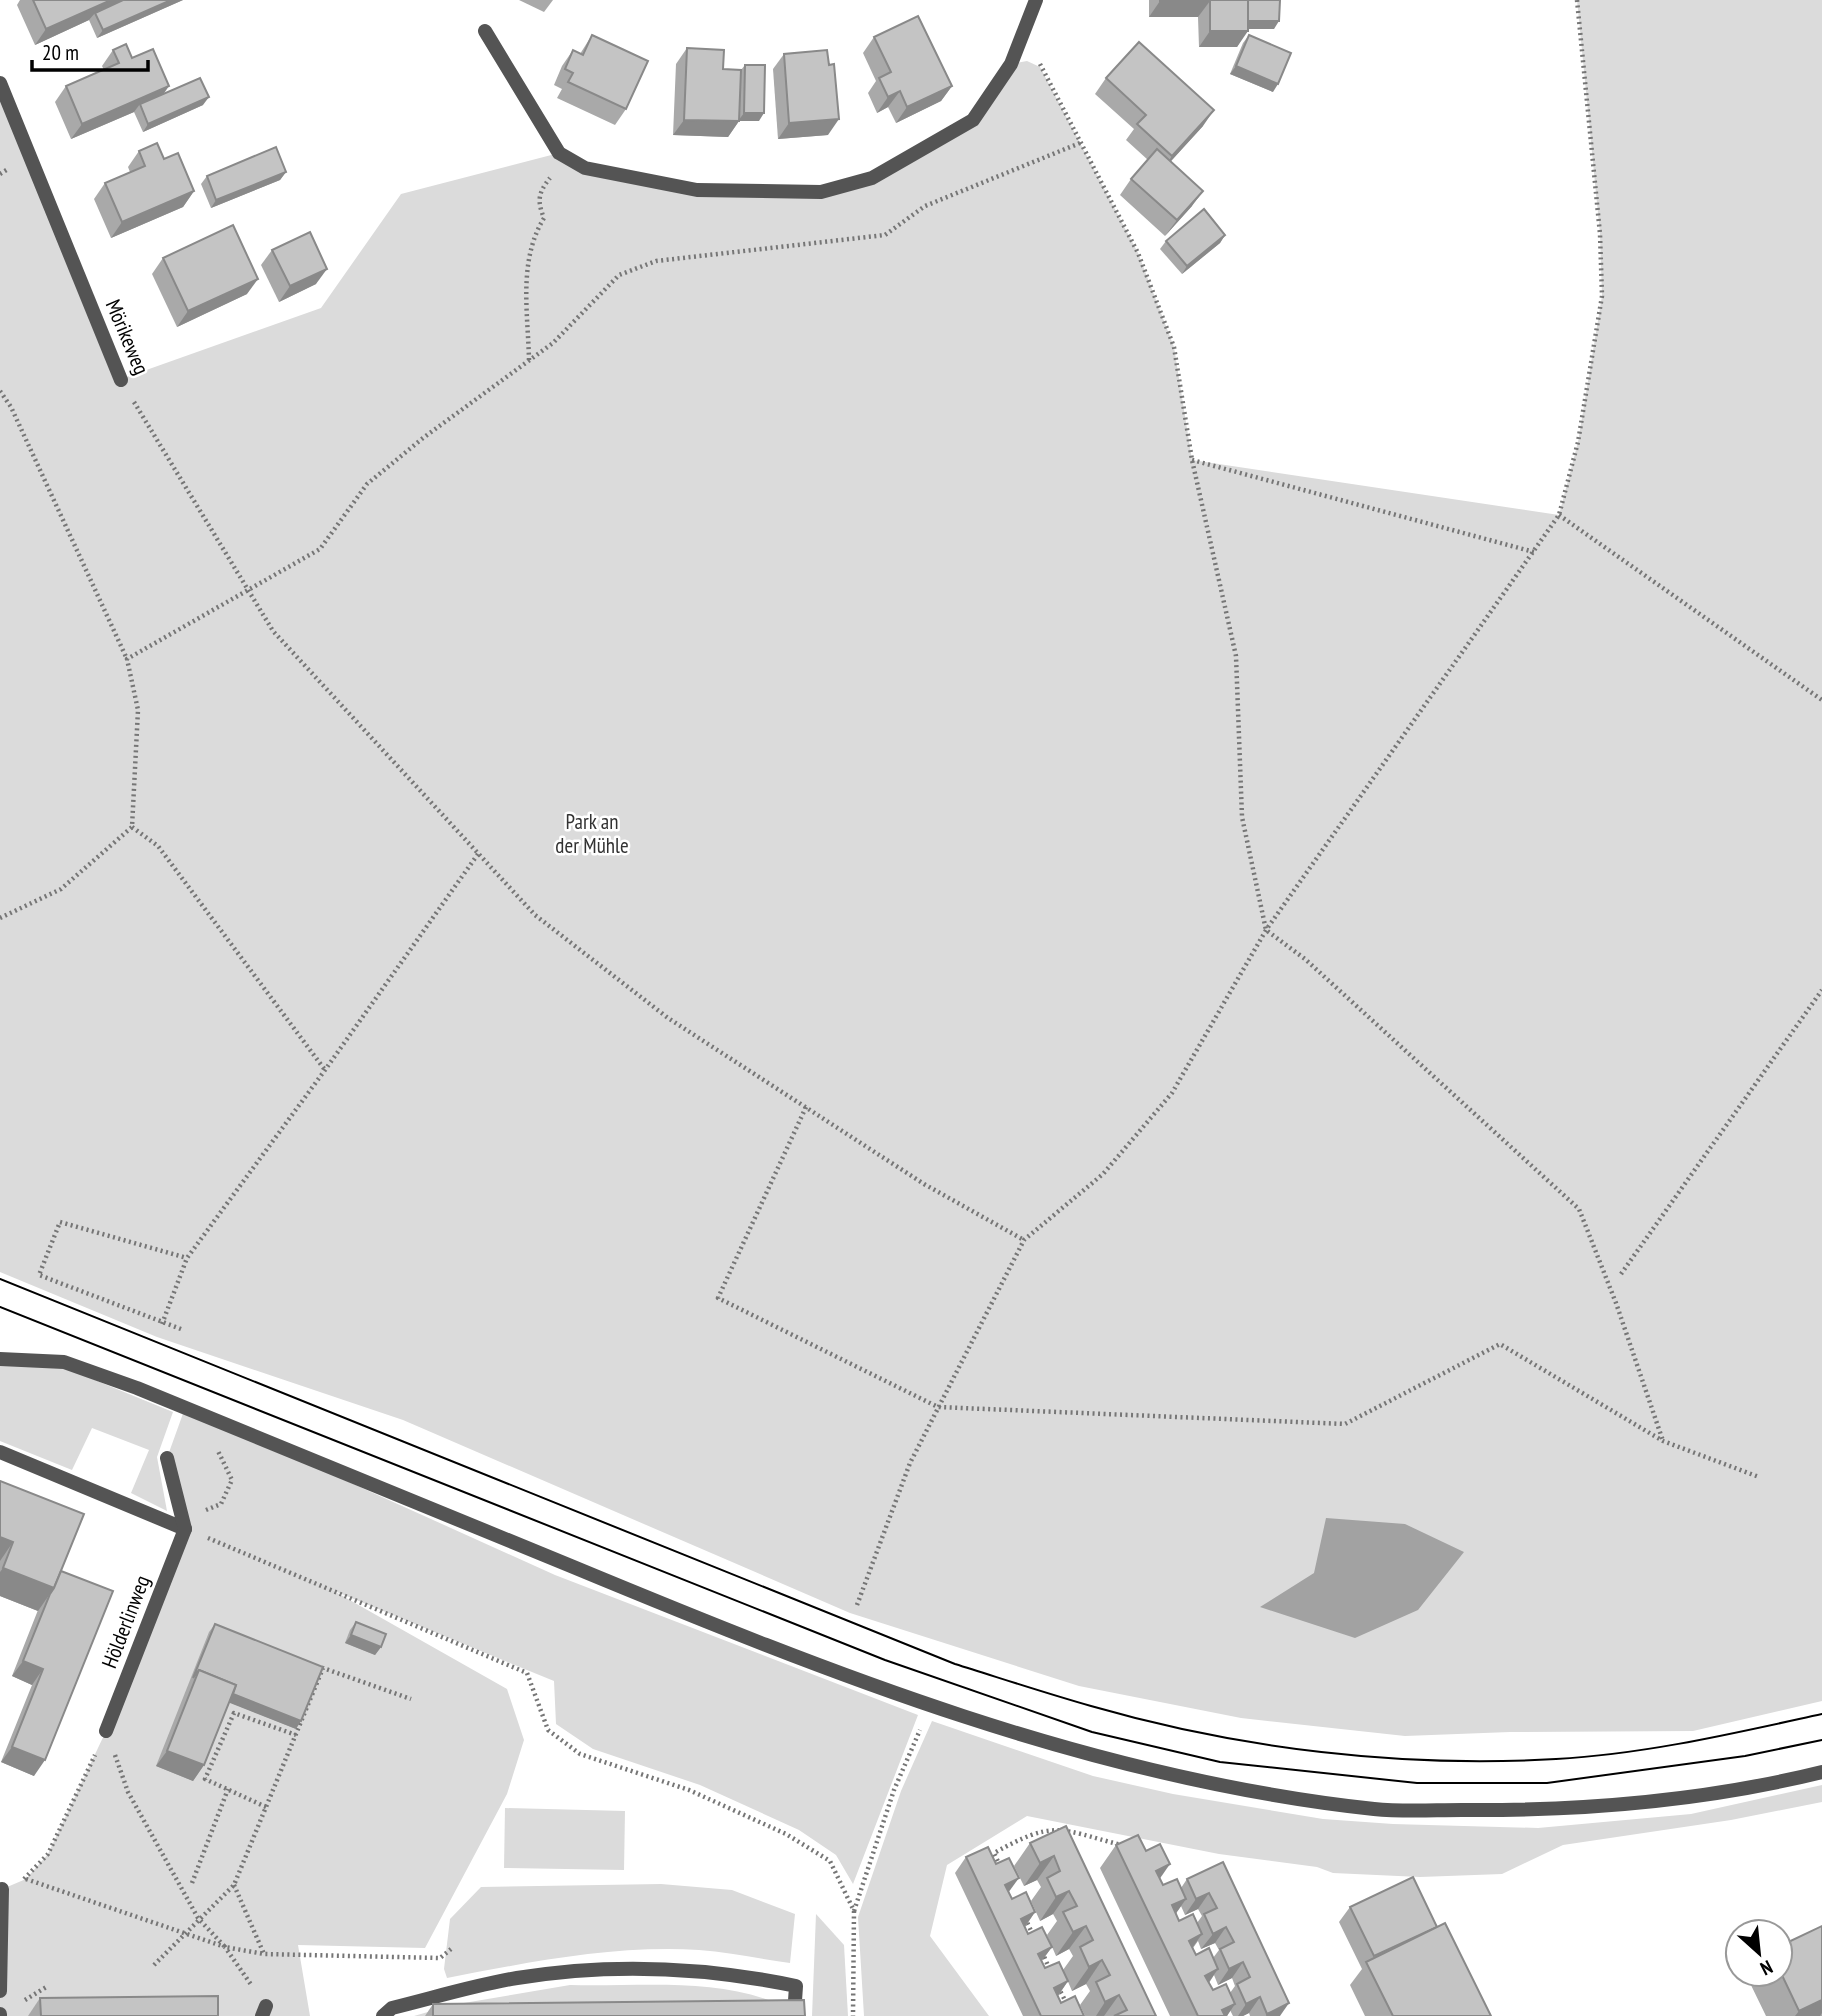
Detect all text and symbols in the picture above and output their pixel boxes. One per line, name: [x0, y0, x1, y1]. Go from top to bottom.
scale bar: [32, 28, 147, 72]
text: 20 m: [42, 39, 79, 66]
street label: Mörikeweg: [100, 295, 155, 378]
park label: Park an der Mühle: [555, 808, 629, 859]
street label: Hölderlinweg: [96, 1572, 156, 1672]
north arrow: [1724, 1918, 1794, 1988]
text: N: [1757, 1955, 1777, 1981]

